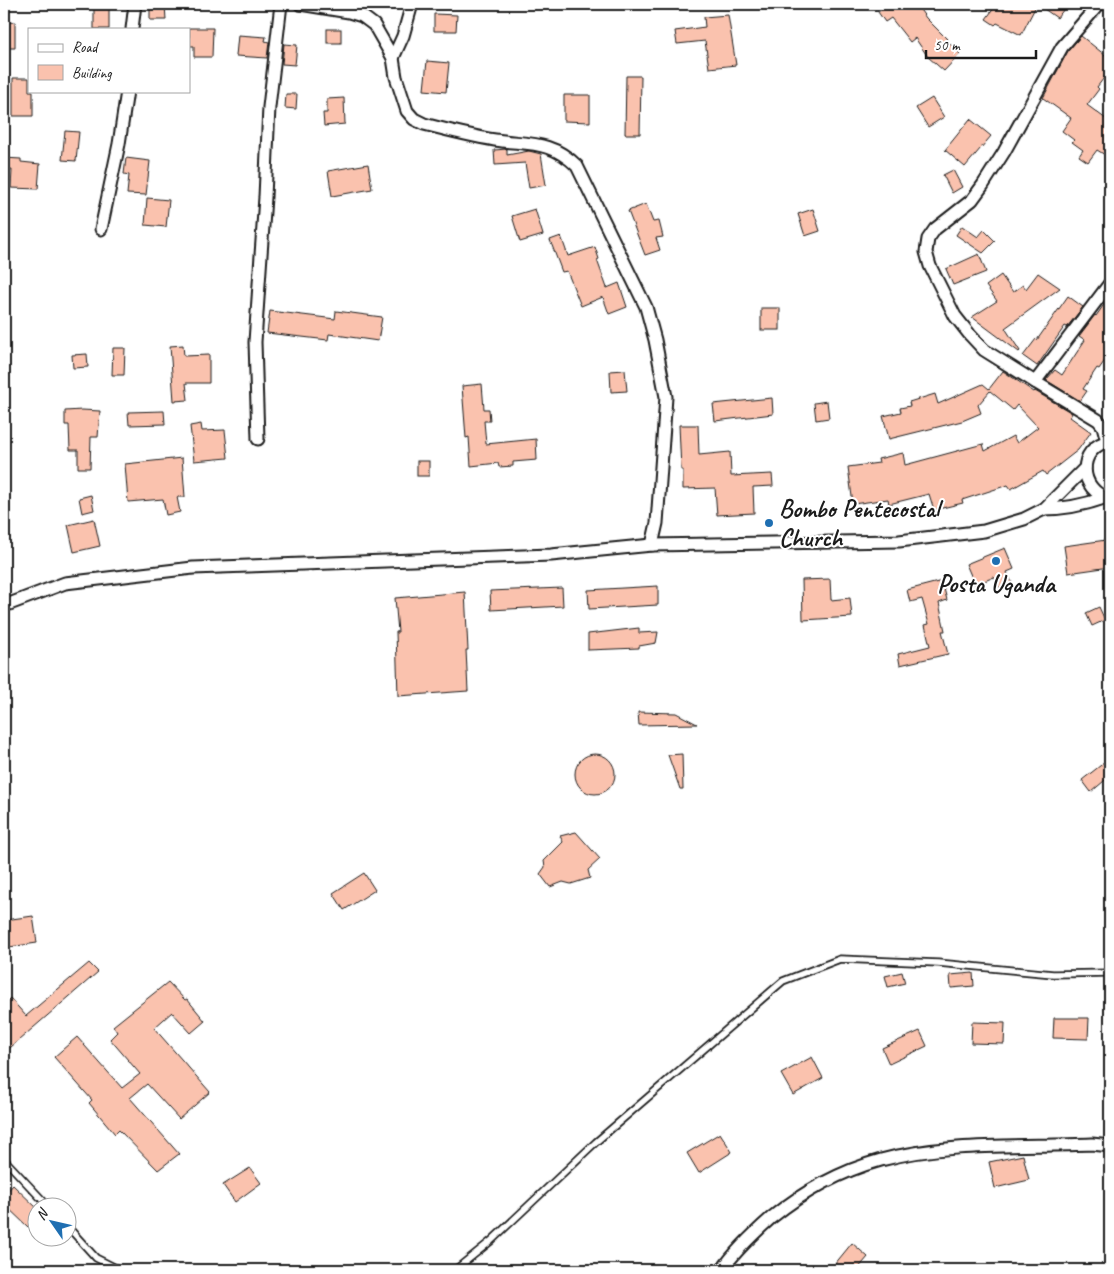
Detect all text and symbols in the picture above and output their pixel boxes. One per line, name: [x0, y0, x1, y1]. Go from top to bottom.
legend: [28, 28, 190, 92]
scale bar: [926, 28, 1036, 60]
text: 50 m: [934, 36, 961, 55]
text: Road: [72, 38, 99, 57]
text: Building: [72, 64, 112, 83]
place label: Bombo Pentecostal Church: [779, 493, 944, 554]
marker: Bombo Pentecostal Church: [763, 517, 775, 529]
marker: Posta Uganda: [990, 555, 1002, 567]
place label: Posta Uganda: [937, 568, 1057, 600]
north arrow: [28, 1196, 78, 1246]
text: N: [32, 1205, 52, 1223]

